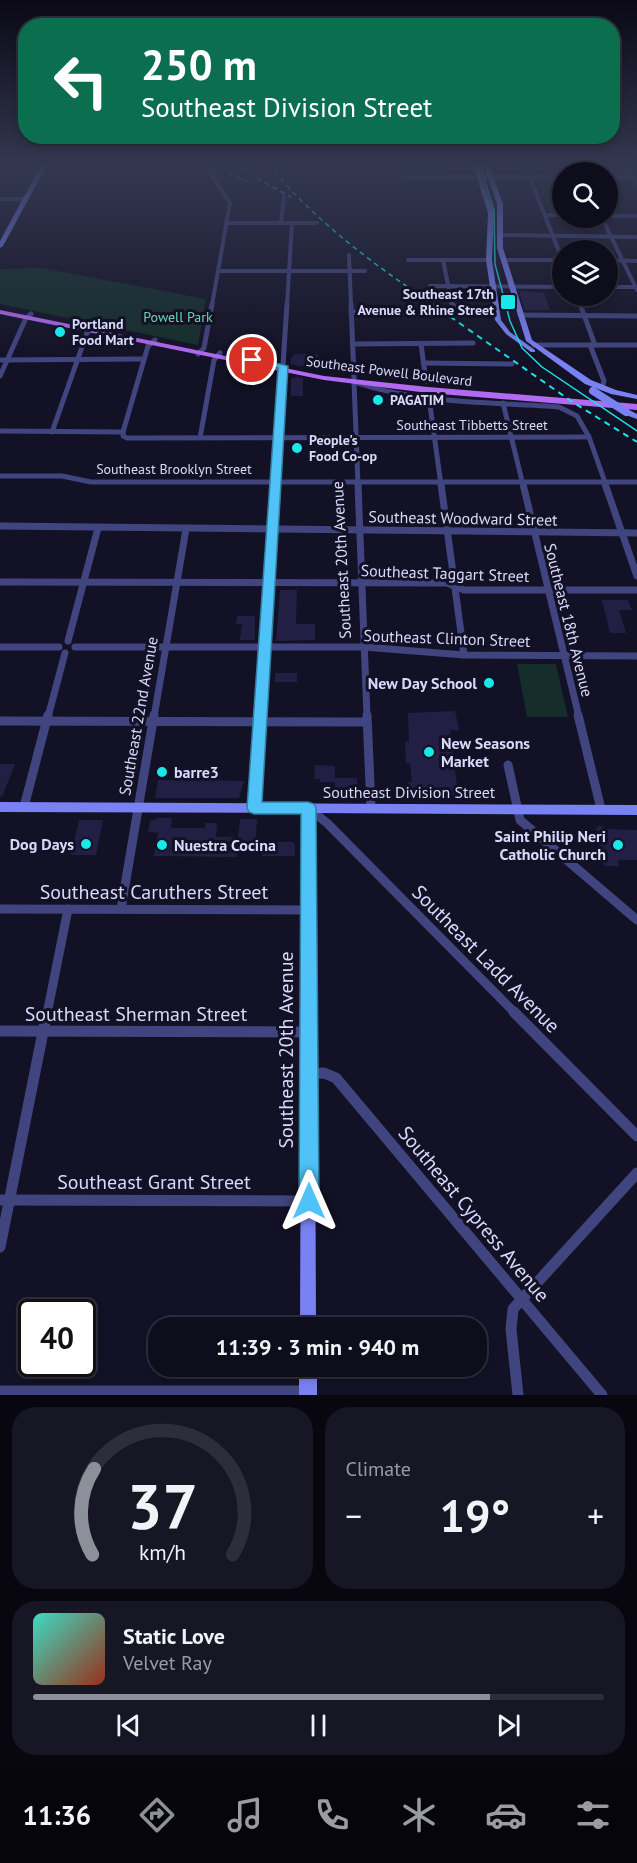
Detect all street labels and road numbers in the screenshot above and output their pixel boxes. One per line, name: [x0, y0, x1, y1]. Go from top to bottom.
street label: Southeast Powell Boulevard: [305, 352, 473, 390]
street label: Southeast Tibbetts Street: [396, 416, 548, 434]
street label: Southeast Brooklyn Street: [96, 460, 252, 478]
street label: Southeast 20th Avenue: [327, 481, 355, 639]
street label: Southeast Woodward Street: [368, 506, 558, 530]
street label: Southeast 18th Avenue: [540, 541, 598, 699]
street label: Southeast Taggart Street: [360, 560, 530, 586]
street label: Southeast Clinton Street: [363, 625, 531, 651]
street label: Southeast 22nd Avenue: [114, 635, 162, 797]
street label: Southeast Division Street: [323, 782, 496, 802]
street label: Southeast Caruthers Street: [40, 879, 268, 905]
street label: Southeast Ladd Avenue: [406, 879, 566, 1039]
street label: Southeast 20th Avenue: [273, 951, 299, 1149]
street label: Southeast Sherman Street: [25, 1001, 247, 1027]
street label: Southeast Cypress Avenue: [393, 1121, 555, 1307]
street label: Southeast Grant Street: [57, 1169, 251, 1195]

